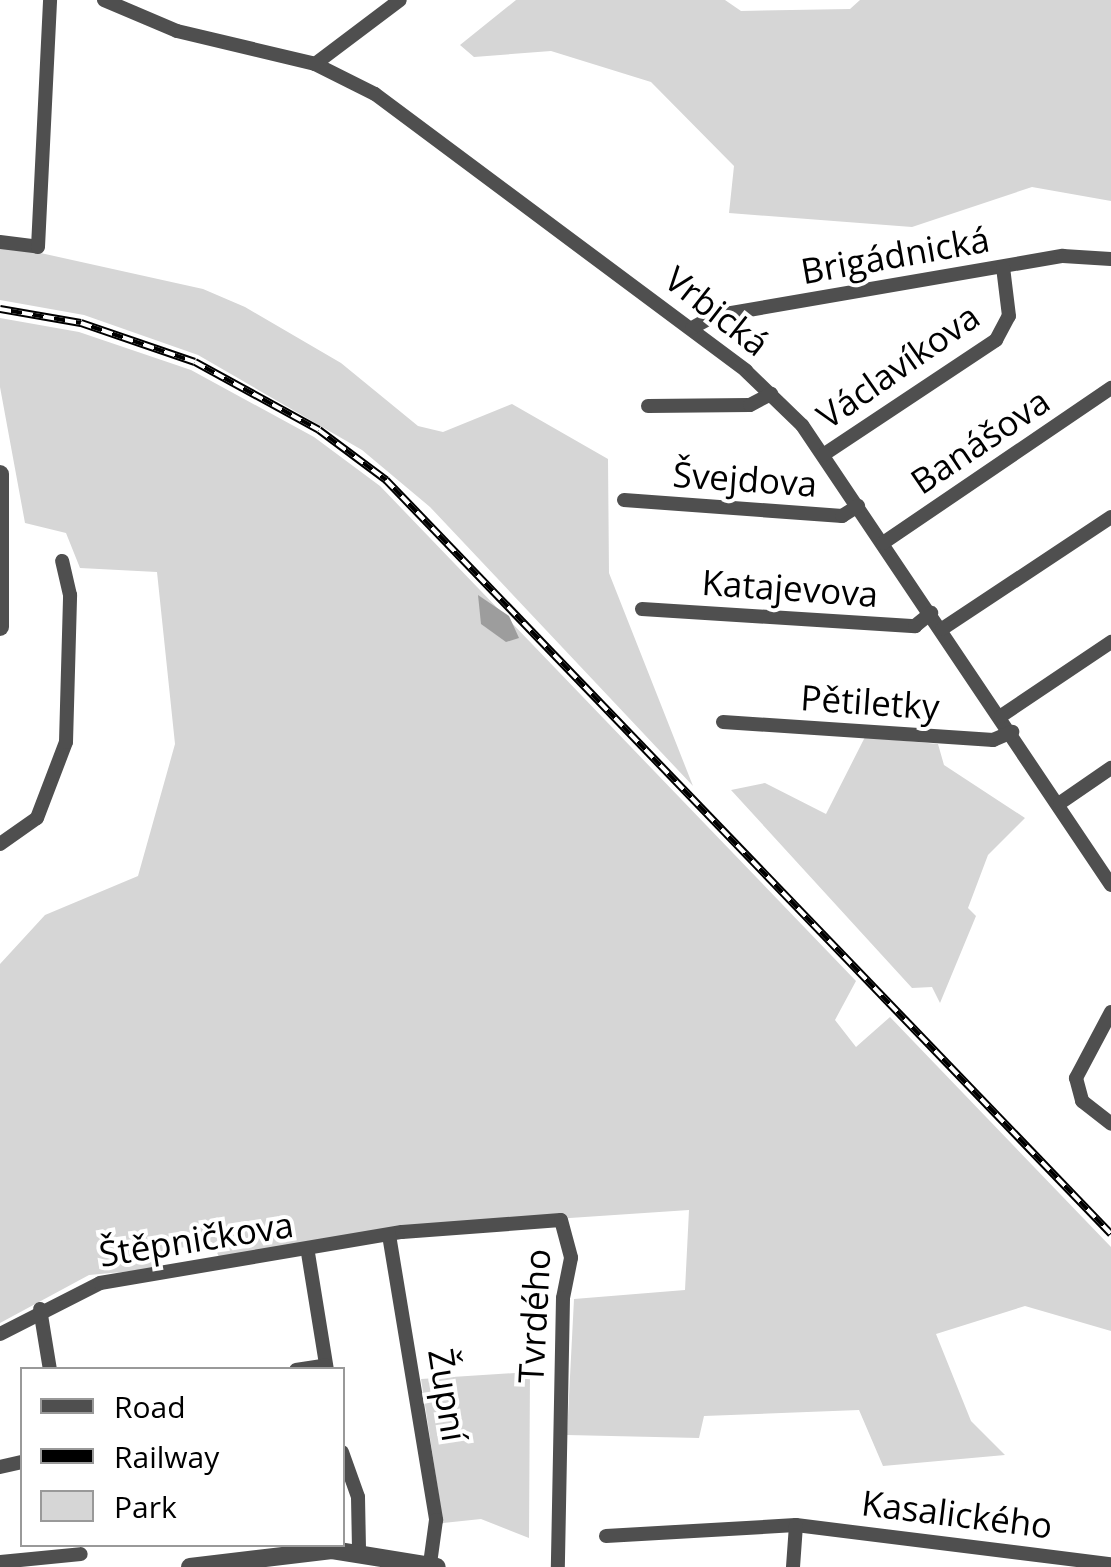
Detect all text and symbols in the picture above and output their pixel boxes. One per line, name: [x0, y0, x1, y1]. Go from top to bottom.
street label: Brigádnická: [798, 218, 992, 292]
street label: Vrbická: [657, 258, 777, 364]
street label: Václavíkova: [809, 295, 987, 437]
street label: Banášova: [903, 380, 1057, 502]
street label: Švejdova: [671, 453, 819, 505]
street label: Katajevova: [700, 561, 880, 615]
street label: Pětiletky: [799, 676, 941, 728]
street label: Štěpničkova: [96, 1203, 296, 1275]
street label: Tvrdého: [510, 1248, 558, 1384]
street label: Župní: [420, 1346, 476, 1444]
legend: [20, 1367, 345, 1547]
text: Road: [114, 1386, 186, 1427]
text: Railway: [114, 1436, 219, 1477]
street label: Kasalického: [859, 1481, 1055, 1547]
text: Park: [114, 1486, 177, 1527]

